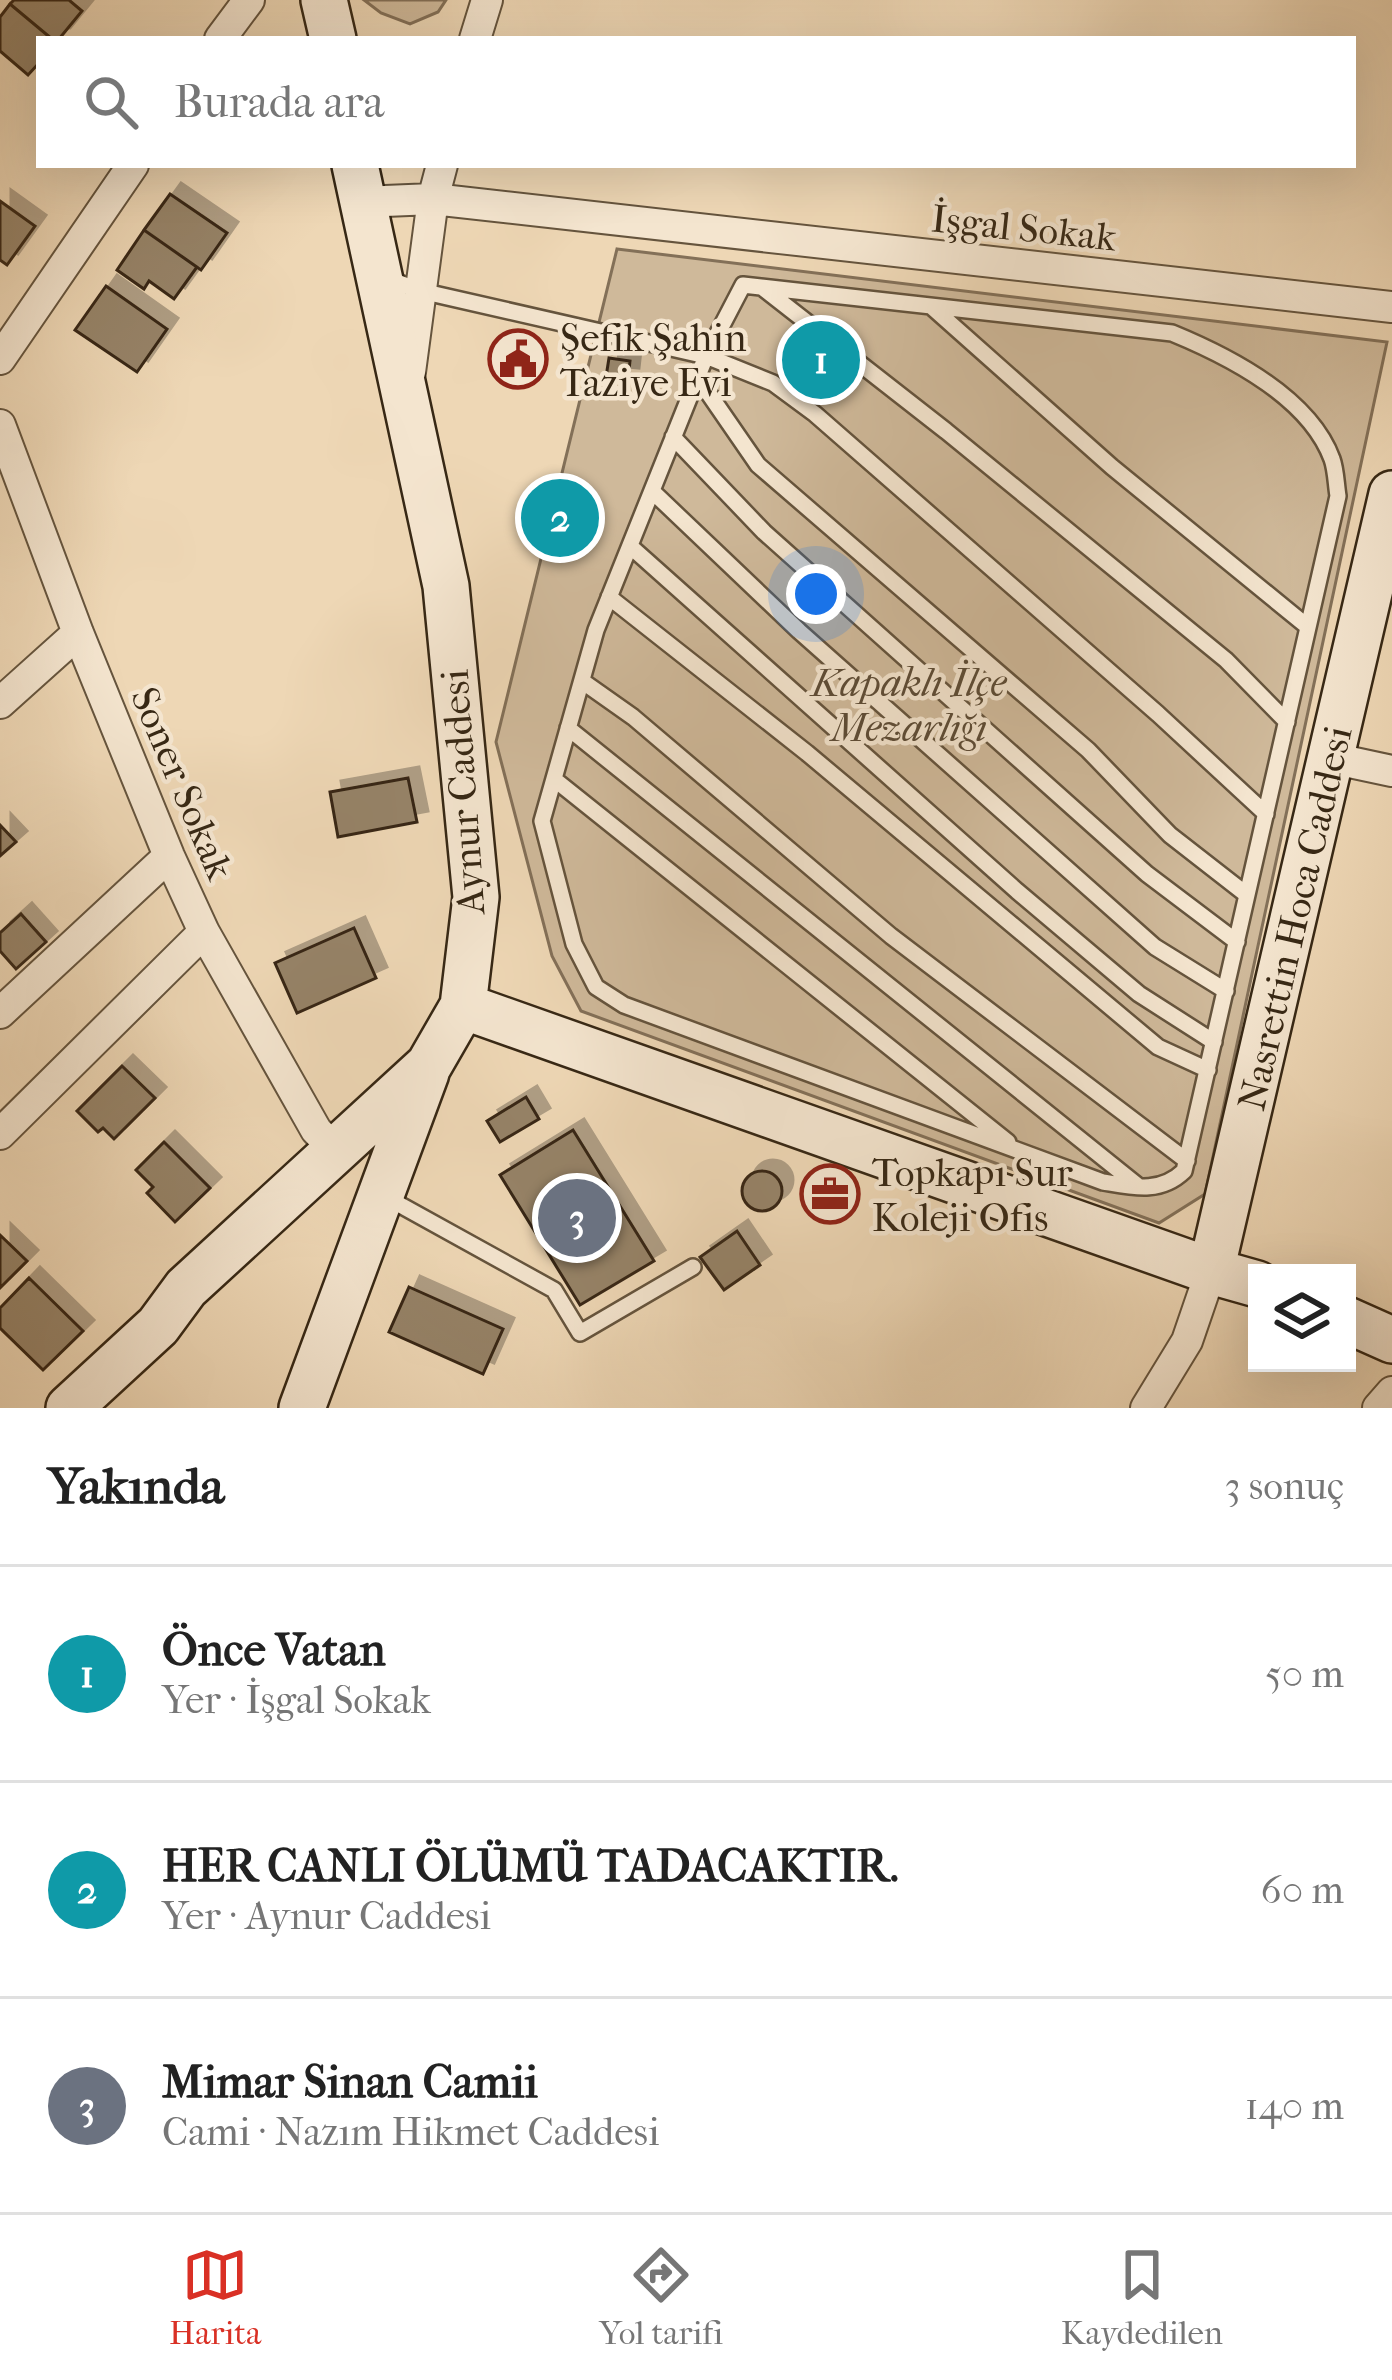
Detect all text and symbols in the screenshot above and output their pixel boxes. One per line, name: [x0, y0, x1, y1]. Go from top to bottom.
search box: [36, 36, 1356, 168]
icon: search: [78, 69, 144, 135]
text: Burada ara: [174, 76, 384, 129]
street label: İşgal Sokak: [929, 195, 1119, 261]
place label: Şefik Şahin Taziye Evi: [560, 315, 747, 406]
pin: 1: [782, 315, 860, 405]
public building icon: Şefik Şahin Taziye Evi: [487, 328, 549, 390]
pin: 2: [521, 473, 599, 563]
your location: [786, 564, 846, 624]
park label: Kapaklı İlçe Mezarlığı: [809, 659, 1008, 751]
street label: Aynur Caddesi: [431, 667, 495, 918]
street label: Soner Sokak: [121, 680, 243, 887]
street label: Nasrettin Hoca Caddesi: [1228, 721, 1362, 1115]
place label: Topkapı Sur Koleji Ofis: [872, 1150, 1073, 1241]
office icon: Topkapı Sur Koleji Ofis: [799, 1163, 861, 1225]
pin: 3: [538, 1173, 616, 1263]
map controls: [1248, 1264, 1356, 1372]
button: layers: [1248, 1264, 1356, 1372]
text: Yakında: [48, 1456, 224, 1516]
text: 3 sonuç: [1224, 1463, 1344, 1509]
text: Önce Vatan: [162, 1624, 386, 1677]
text: 1: [80, 1651, 94, 1697]
text: 50 m: [1265, 1651, 1344, 1697]
text: Yer · İşgal Sokak: [162, 1677, 431, 1723]
text: HER CANLI ÖLÜMÜ TADACAKTIR.: [162, 1840, 899, 1893]
text: 2: [77, 1867, 97, 1913]
text: 60 m: [1261, 1867, 1344, 1913]
text: Yer · Aynur Caddesi: [162, 1893, 491, 1939]
text: Mimar Sinan Camii: [162, 2056, 538, 2109]
text: 3: [79, 2083, 95, 2129]
text: 140 m: [1245, 2083, 1344, 2129]
text: Cami · Nazım Hikmet Caddesi: [162, 2109, 659, 2155]
tab: Harita: [169, 2242, 261, 2353]
tab: Yol tarifi: [599, 2242, 723, 2353]
tab: Kaydedilen: [1061, 2242, 1223, 2353]

